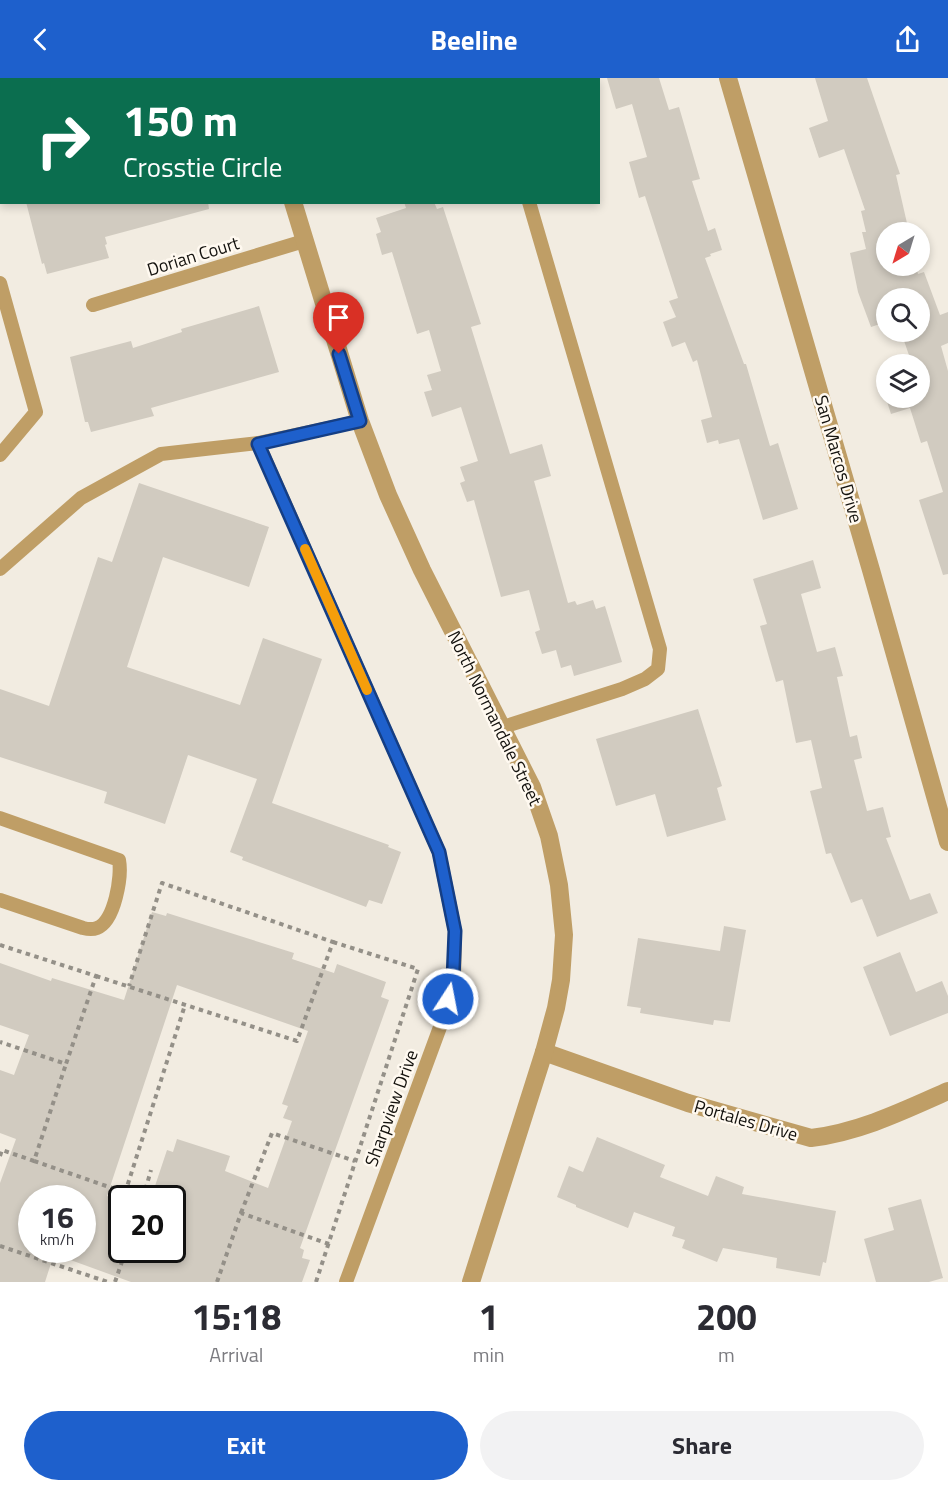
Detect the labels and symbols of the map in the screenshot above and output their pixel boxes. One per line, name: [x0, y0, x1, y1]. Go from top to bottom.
north arrow: [876, 222, 930, 276]
street label: Dorian Court: [144, 229, 243, 283]
pin: [313, 292, 364, 354]
street label: San Marcos Drive: [808, 392, 870, 526]
street label: North Normandale Street: [441, 626, 549, 811]
position arrow: [416, 967, 480, 1031]
street label: Sharpview Drive: [357, 1046, 425, 1170]
street label: Portales Drive: [691, 1092, 801, 1148]
speed limit sign: 20: [108, 1185, 186, 1263]

